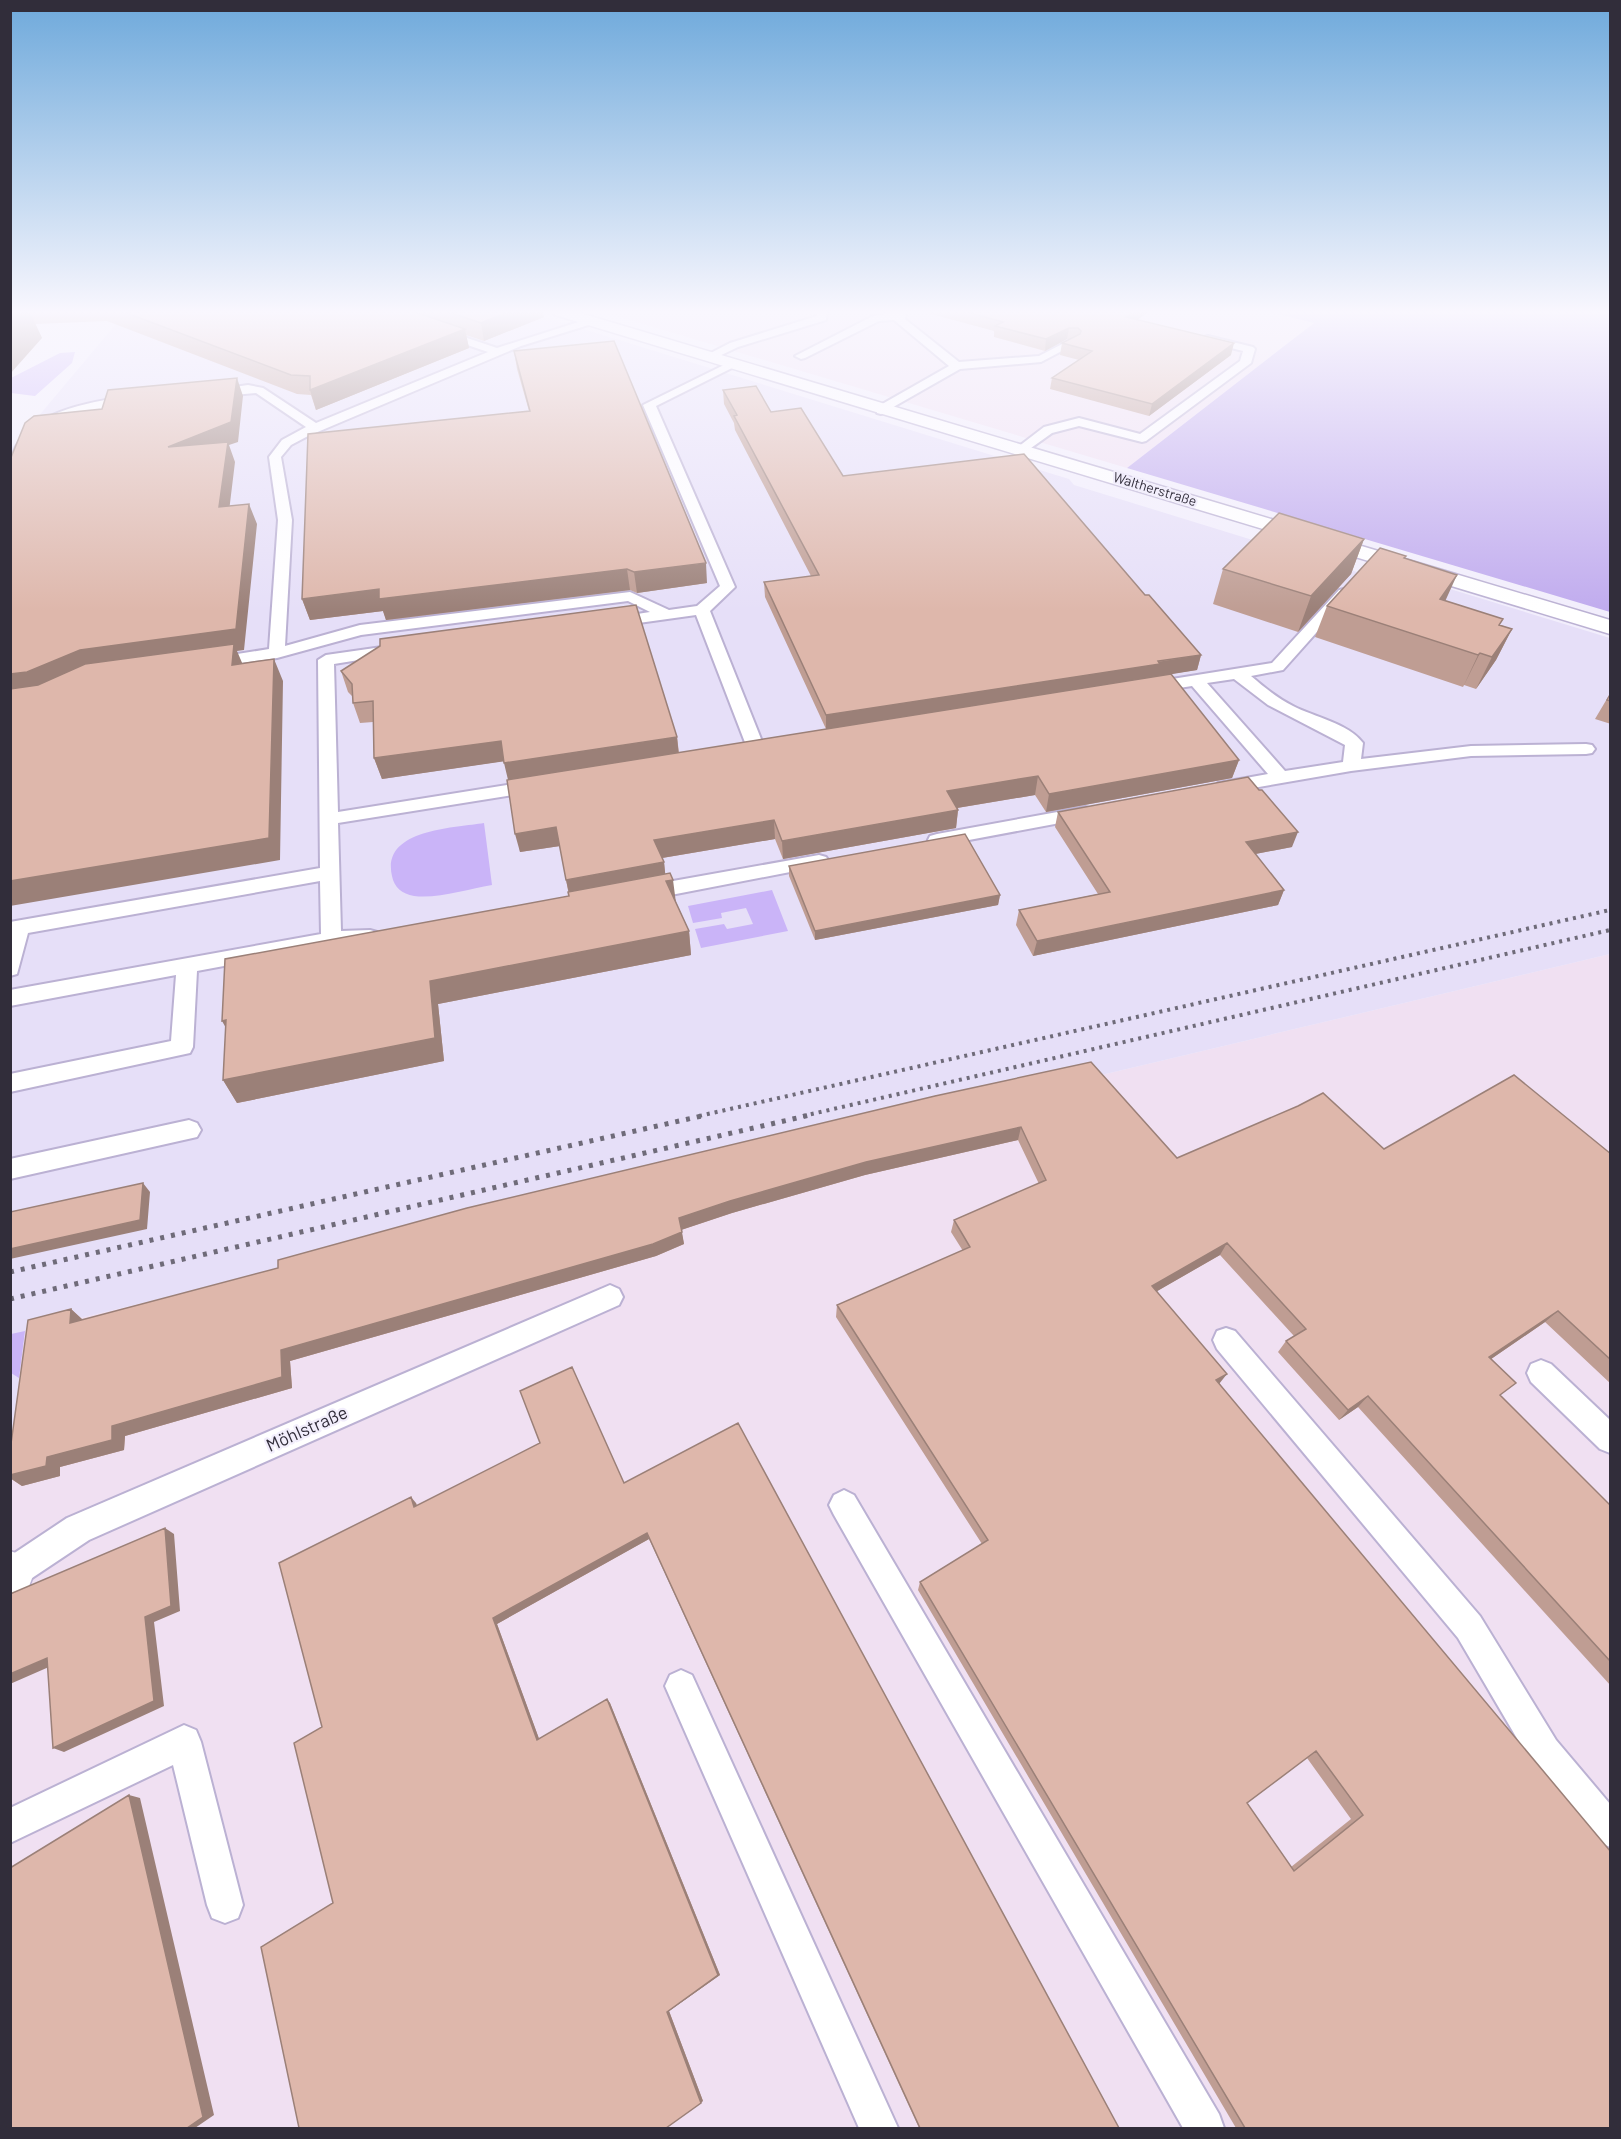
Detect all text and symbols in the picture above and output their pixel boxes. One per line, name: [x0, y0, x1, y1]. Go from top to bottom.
street label: Waltherstraße: [1111, 468, 1199, 509]
street label: Möhlstraße: [262, 1400, 351, 1456]

